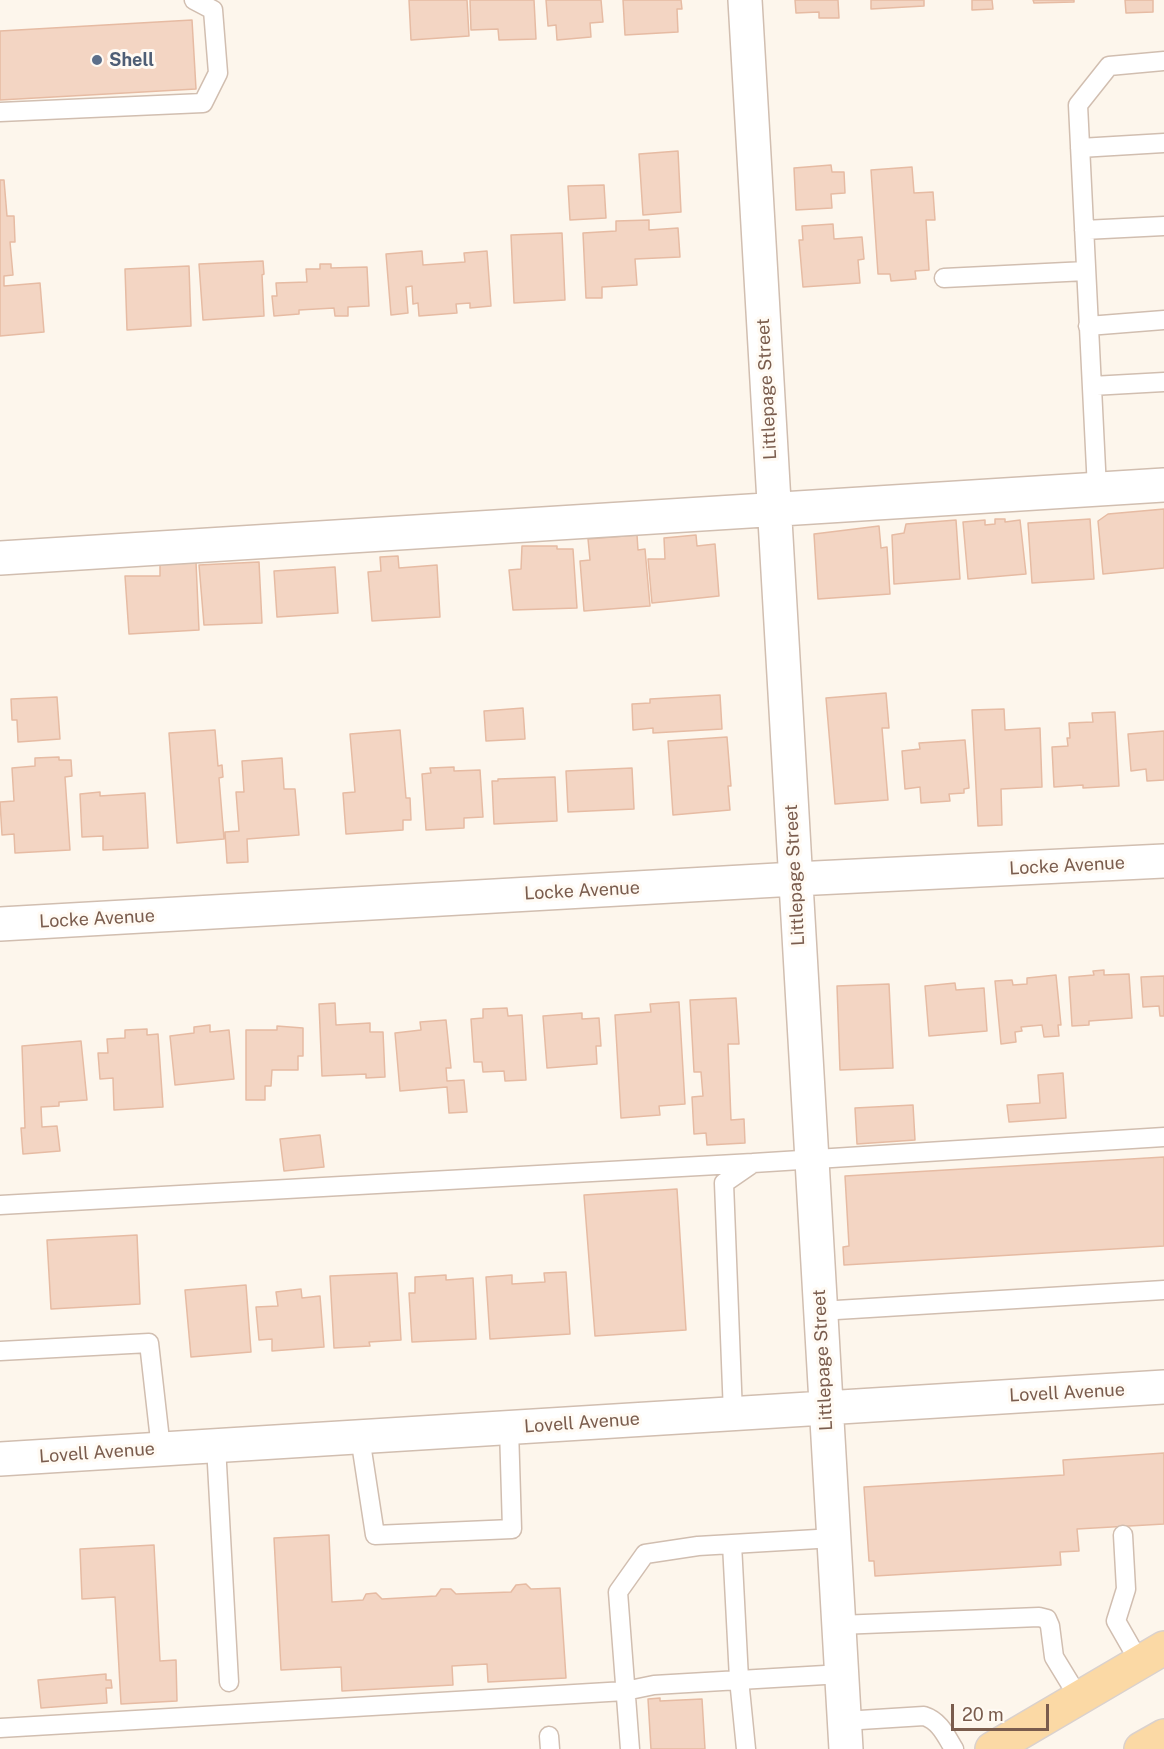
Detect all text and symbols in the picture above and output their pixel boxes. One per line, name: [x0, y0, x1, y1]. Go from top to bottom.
place label: Shell: [109, 49, 154, 71]
marker: Shell: [90, 53, 104, 67]
street label: Littlepage Street: [753, 318, 781, 460]
street label: Littlepage Street: [781, 804, 809, 946]
street label: Locke Avenue: [1009, 852, 1125, 880]
street label: Locke Avenue: [524, 877, 640, 905]
street label: Locke Avenue: [39, 905, 155, 933]
street label: Littlepage Street: [809, 1289, 837, 1431]
street label: Lovell Avenue: [1009, 1379, 1125, 1407]
street label: Lovell Avenue: [523, 1408, 641, 1438]
street label: Lovell Avenue: [38, 1438, 156, 1468]
scale bar: [954, 1692, 1052, 1730]
text: 20 m: [962, 1704, 1004, 1725]

